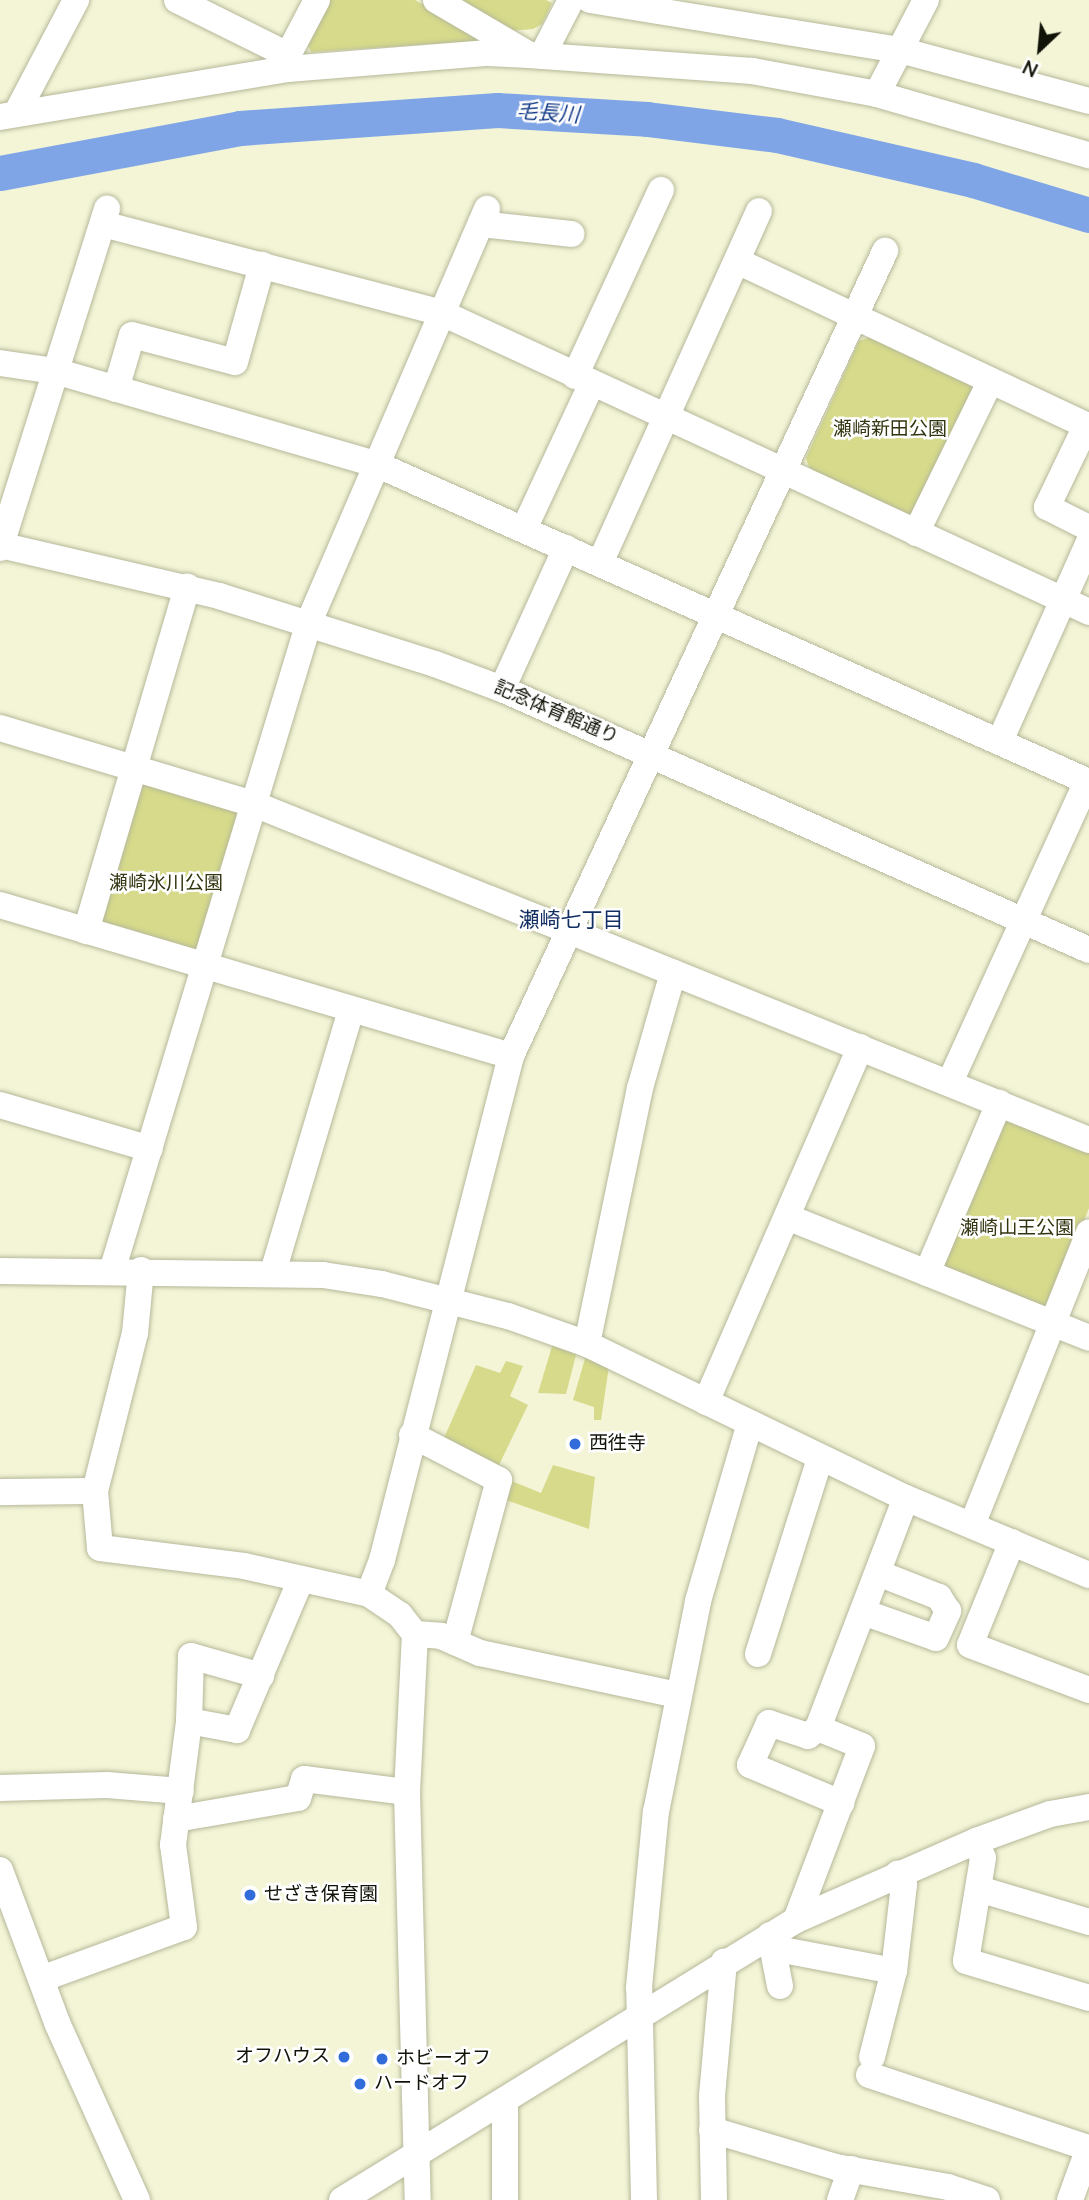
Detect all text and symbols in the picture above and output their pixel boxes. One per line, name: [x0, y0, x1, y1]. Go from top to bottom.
north arrow: [1005, 14, 1075, 84]
text: N: [1019, 53, 1043, 83]
water label: 毛長川: [516, 98, 580, 128]
park label: 瀬崎新田公園: [833, 419, 947, 441]
street label: 記念体育館通り: [490, 677, 622, 749]
park label: 瀬崎氷川公園: [109, 873, 223, 895]
district label: 瀬崎七丁目: [519, 907, 623, 933]
park label: 瀬崎山王公園: [960, 1218, 1074, 1240]
place label: 西徃寺: [589, 1433, 646, 1455]
marker: 西徃寺: [567, 1436, 583, 1452]
place label: せざき保育園: [264, 1884, 378, 1906]
marker: せざき保育園: [242, 1887, 258, 1903]
place label: オフハウス: [235, 2046, 330, 2068]
place label: ホビーオフ: [396, 2048, 491, 2070]
marker: オフハウス: [336, 2049, 352, 2065]
marker: ホビーオフ: [374, 2051, 390, 2067]
place label: ハードオフ: [374, 2073, 469, 2095]
marker: ハードオフ: [352, 2076, 368, 2092]

